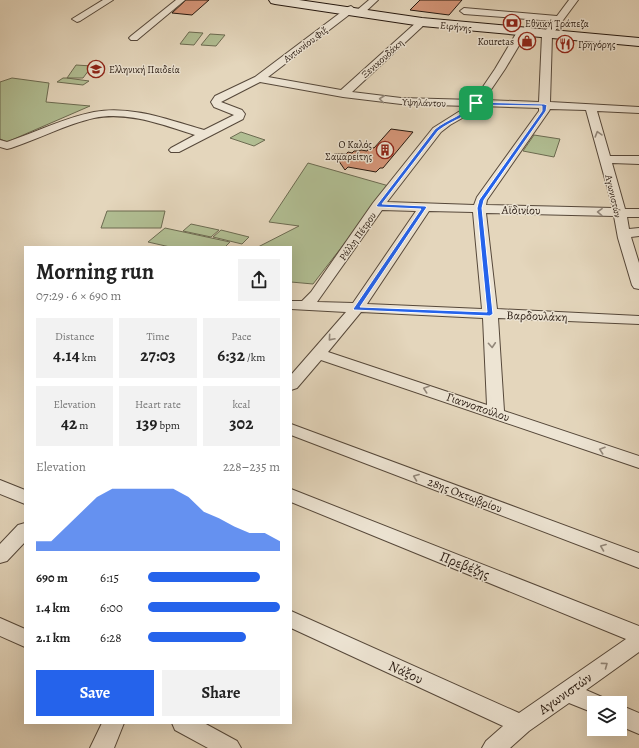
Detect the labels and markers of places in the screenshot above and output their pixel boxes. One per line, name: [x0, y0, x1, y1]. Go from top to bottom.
bank icon: Εθνική Τράπεζα: [502, 13, 522, 33]
place label: Εθνική Τράπεζα: [525, 17, 590, 30]
shop icon: Kouretas: [517, 31, 537, 51]
restaurant icon: Γρηγόρης: [555, 34, 575, 54]
place label: Kouretas: [477, 35, 514, 48]
place label: Γρηγόρης: [578, 38, 616, 51]
school or university icon: Ελληνική Παιδεία: [86, 59, 106, 79]
place label: Ελληνική Παιδεία: [109, 63, 180, 76]
pin: [459, 86, 493, 120]
place label: Ο Καλός Σαμαρείτης: [325, 138, 372, 163]
building icon: Ο Καλός Σαμαρείτης: [375, 140, 395, 160]

